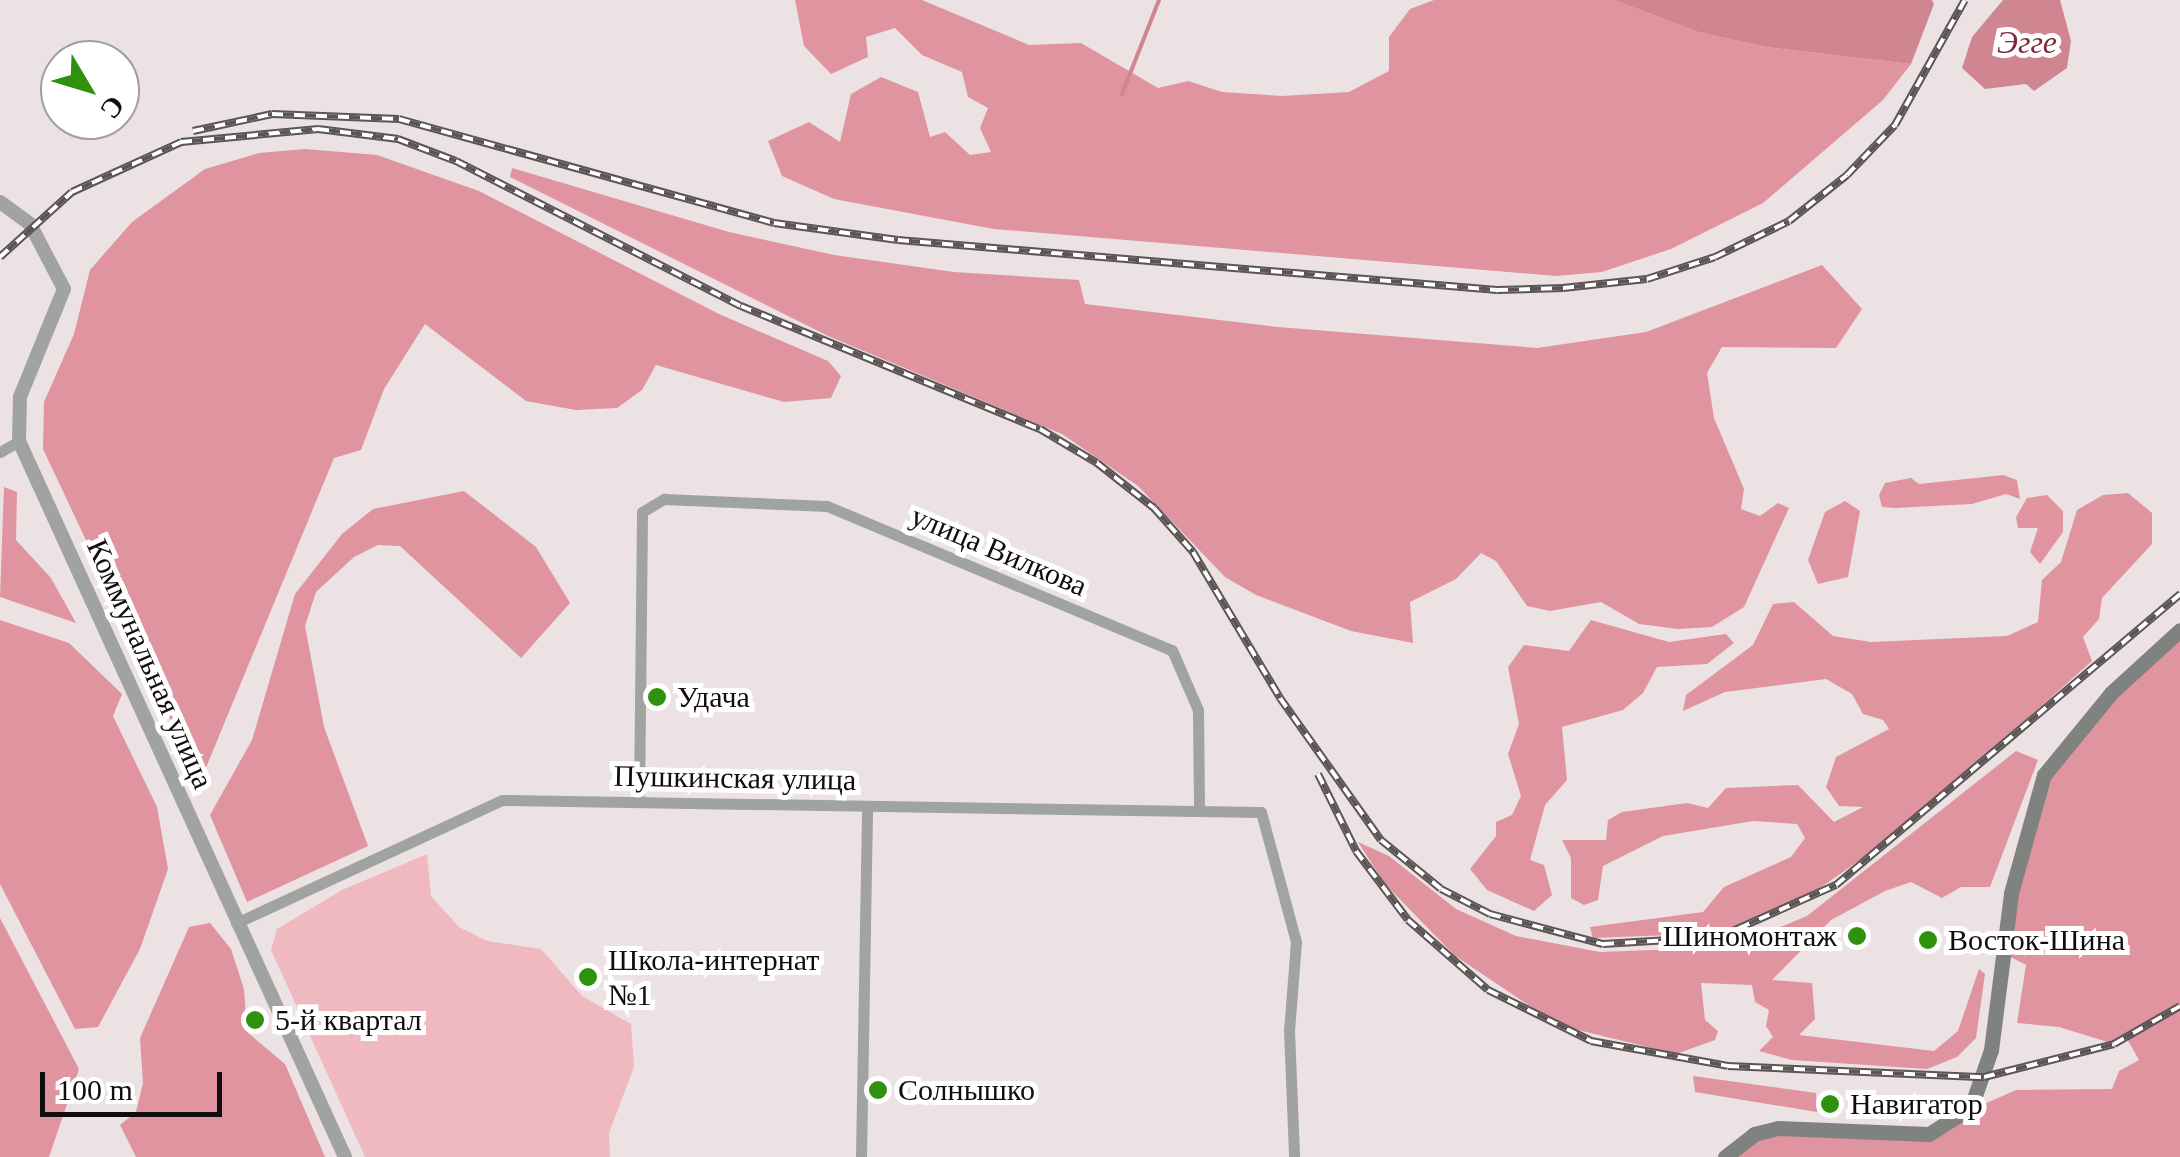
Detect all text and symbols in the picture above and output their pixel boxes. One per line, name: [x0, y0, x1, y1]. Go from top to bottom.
water label: Эгге: [1997, 23, 2057, 61]
north arrow: [40, 40, 140, 140]
text: С: [94, 90, 131, 125]
street label: улица Вилкова: [906, 498, 1092, 604]
street label: Коммунальная улица: [79, 534, 221, 794]
place label: Удача: [677, 679, 750, 715]
marker: Удача: [646, 686, 668, 708]
street label: Пушкинская улица: [613, 758, 857, 798]
place label: Шиномонтаж: [1663, 918, 1837, 954]
place label: Восток-Шина: [1948, 922, 2125, 958]
marker: Шиномонтаж: [1846, 925, 1868, 947]
marker: Восток-Шина: [1917, 929, 1939, 951]
place label: Школа-интернат №1: [608, 942, 819, 1012]
marker: Школа-интернат №1: [577, 966, 599, 988]
place label: 5-й квартал: [275, 1002, 422, 1038]
marker: 5-й квартал: [244, 1009, 266, 1031]
scale bar: [45, 1052, 228, 1114]
place label: Солнышко: [898, 1072, 1035, 1108]
text: 100 m: [57, 1073, 133, 1106]
marker: Солнышко: [867, 1079, 889, 1101]
place label: Навигатор: [1850, 1086, 1983, 1122]
marker: Навигатор: [1819, 1093, 1841, 1115]

